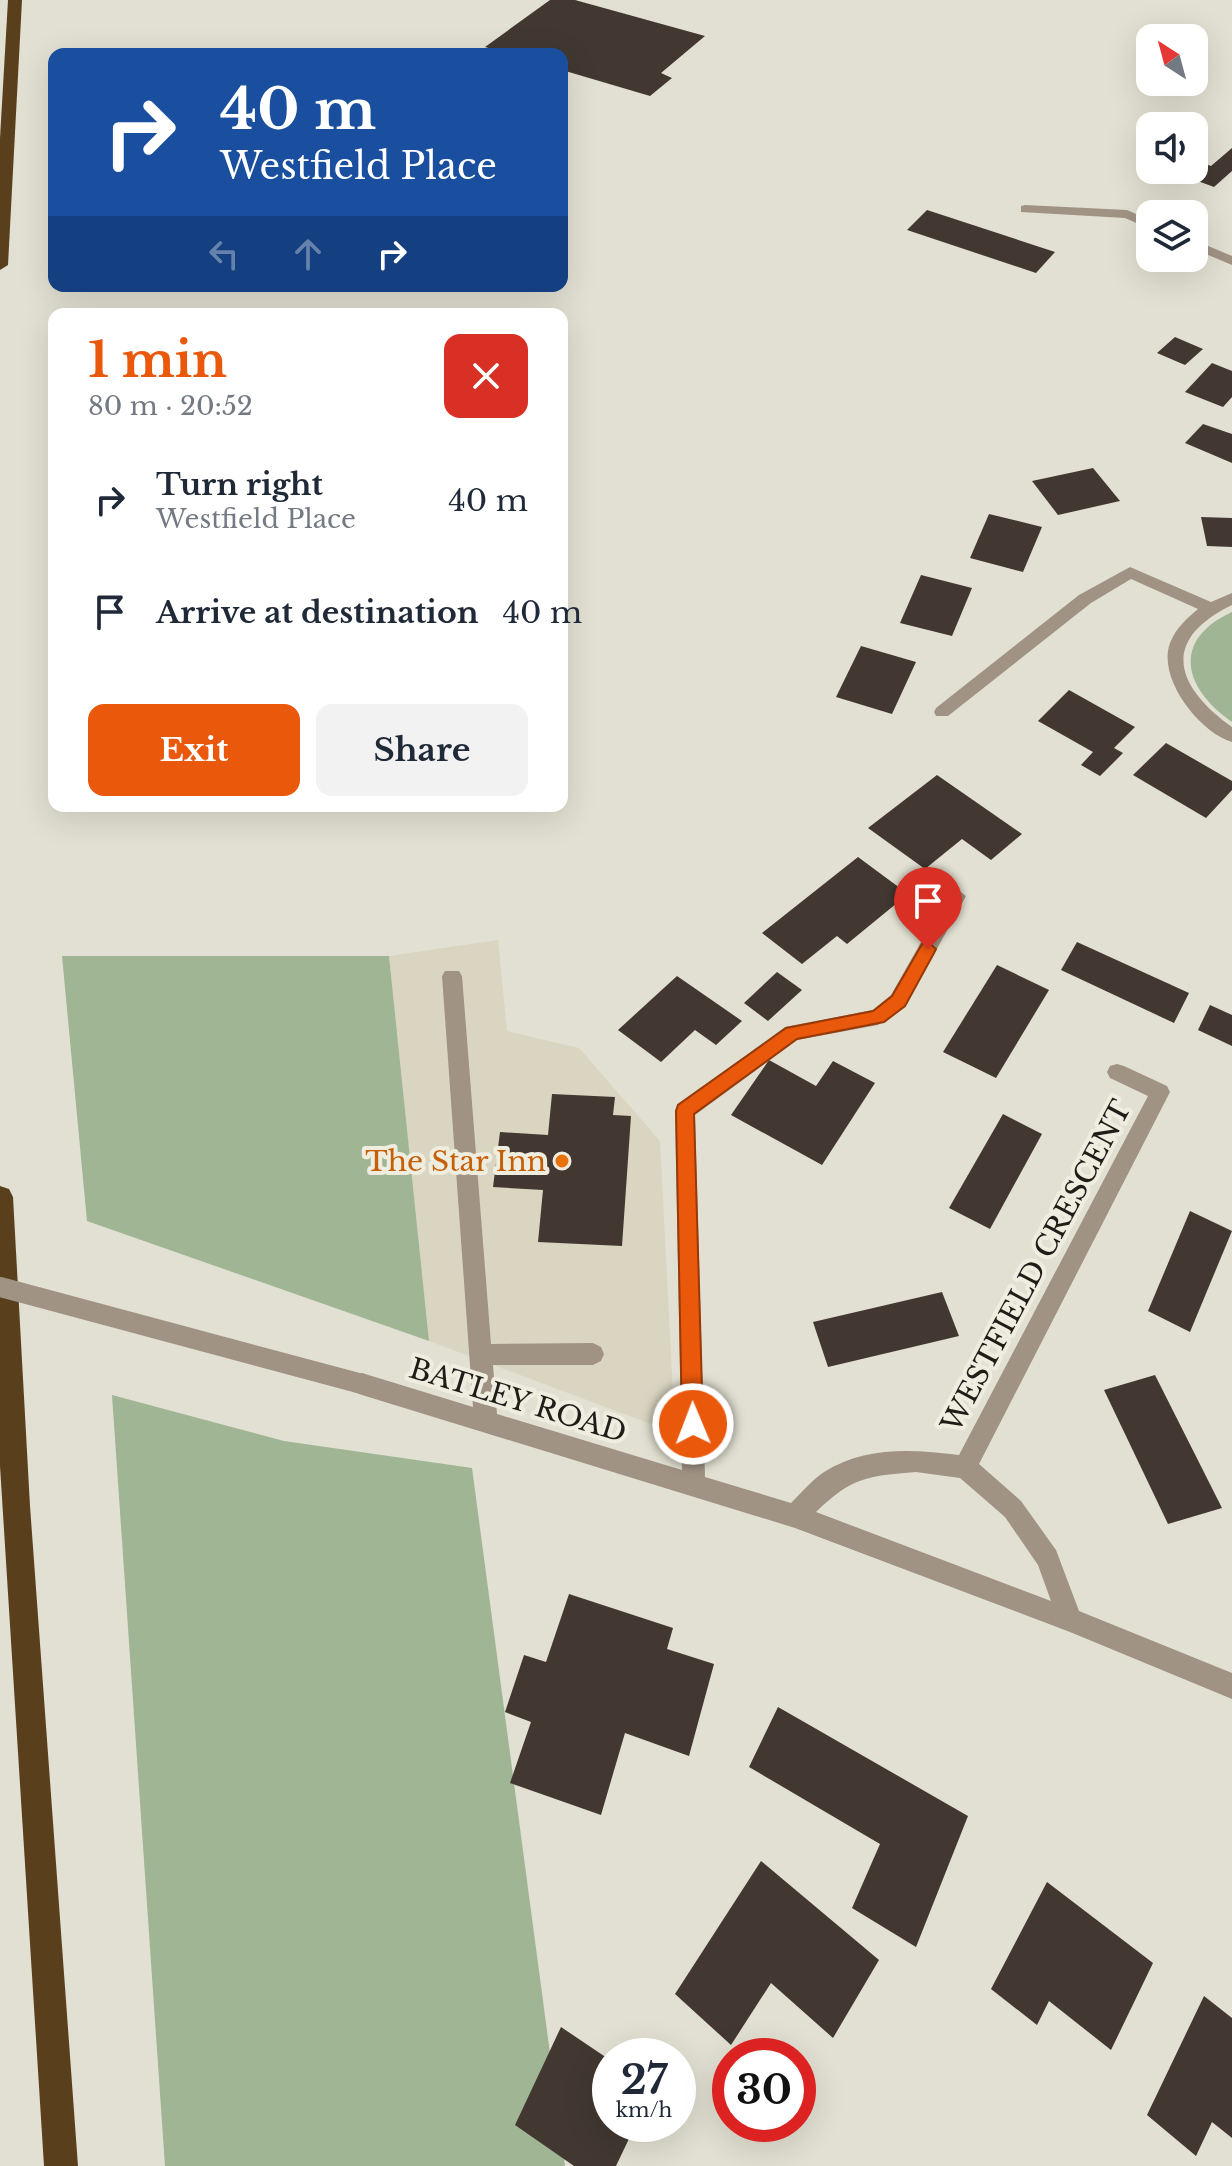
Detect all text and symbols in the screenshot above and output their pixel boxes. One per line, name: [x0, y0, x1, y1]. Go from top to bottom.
north arrow: [1136, 24, 1208, 96]
map controls: [1136, 24, 1208, 272]
text: 40 m: [220, 75, 376, 144]
icon: right: [88, 80, 192, 184]
button: sound: [1136, 112, 1208, 184]
text: Westfield Place: [220, 144, 497, 189]
button: layers: [1136, 200, 1208, 272]
icon: left: [202, 232, 246, 276]
icon: ahead: [286, 232, 330, 276]
icon: right: [370, 232, 414, 276]
text: 1 min: [88, 330, 227, 390]
button: close: [444, 334, 528, 418]
text: 80 m · 20:52: [88, 390, 253, 422]
text: Turn right: [156, 466, 323, 503]
icon: right: [88, 478, 132, 522]
text: 40 m: [448, 482, 528, 519]
text: Westfield Place: [156, 503, 356, 535]
icon: arrive: [88, 590, 132, 634]
text: Arrive at destination: [156, 594, 479, 631]
text: 40 m: [503, 594, 582, 631]
button: Exit: [88, 704, 300, 796]
button: Share: [316, 704, 528, 796]
pin: [894, 867, 962, 949]
icon: arrive: [906, 879, 950, 923]
street label: WESTFIELD CRESCENT: [933, 1094, 1139, 1439]
place label: The Star Inn: [365, 1144, 546, 1179]
marker: The Star Inn: [553, 1152, 571, 1170]
street label: BATLEY ROAD: [405, 1351, 630, 1450]
position arrow: [651, 1382, 735, 1466]
speed limit sign: 30: [712, 2038, 816, 2142]
text: 27: [621, 2055, 667, 2105]
text: km/h: [616, 2098, 672, 2122]

